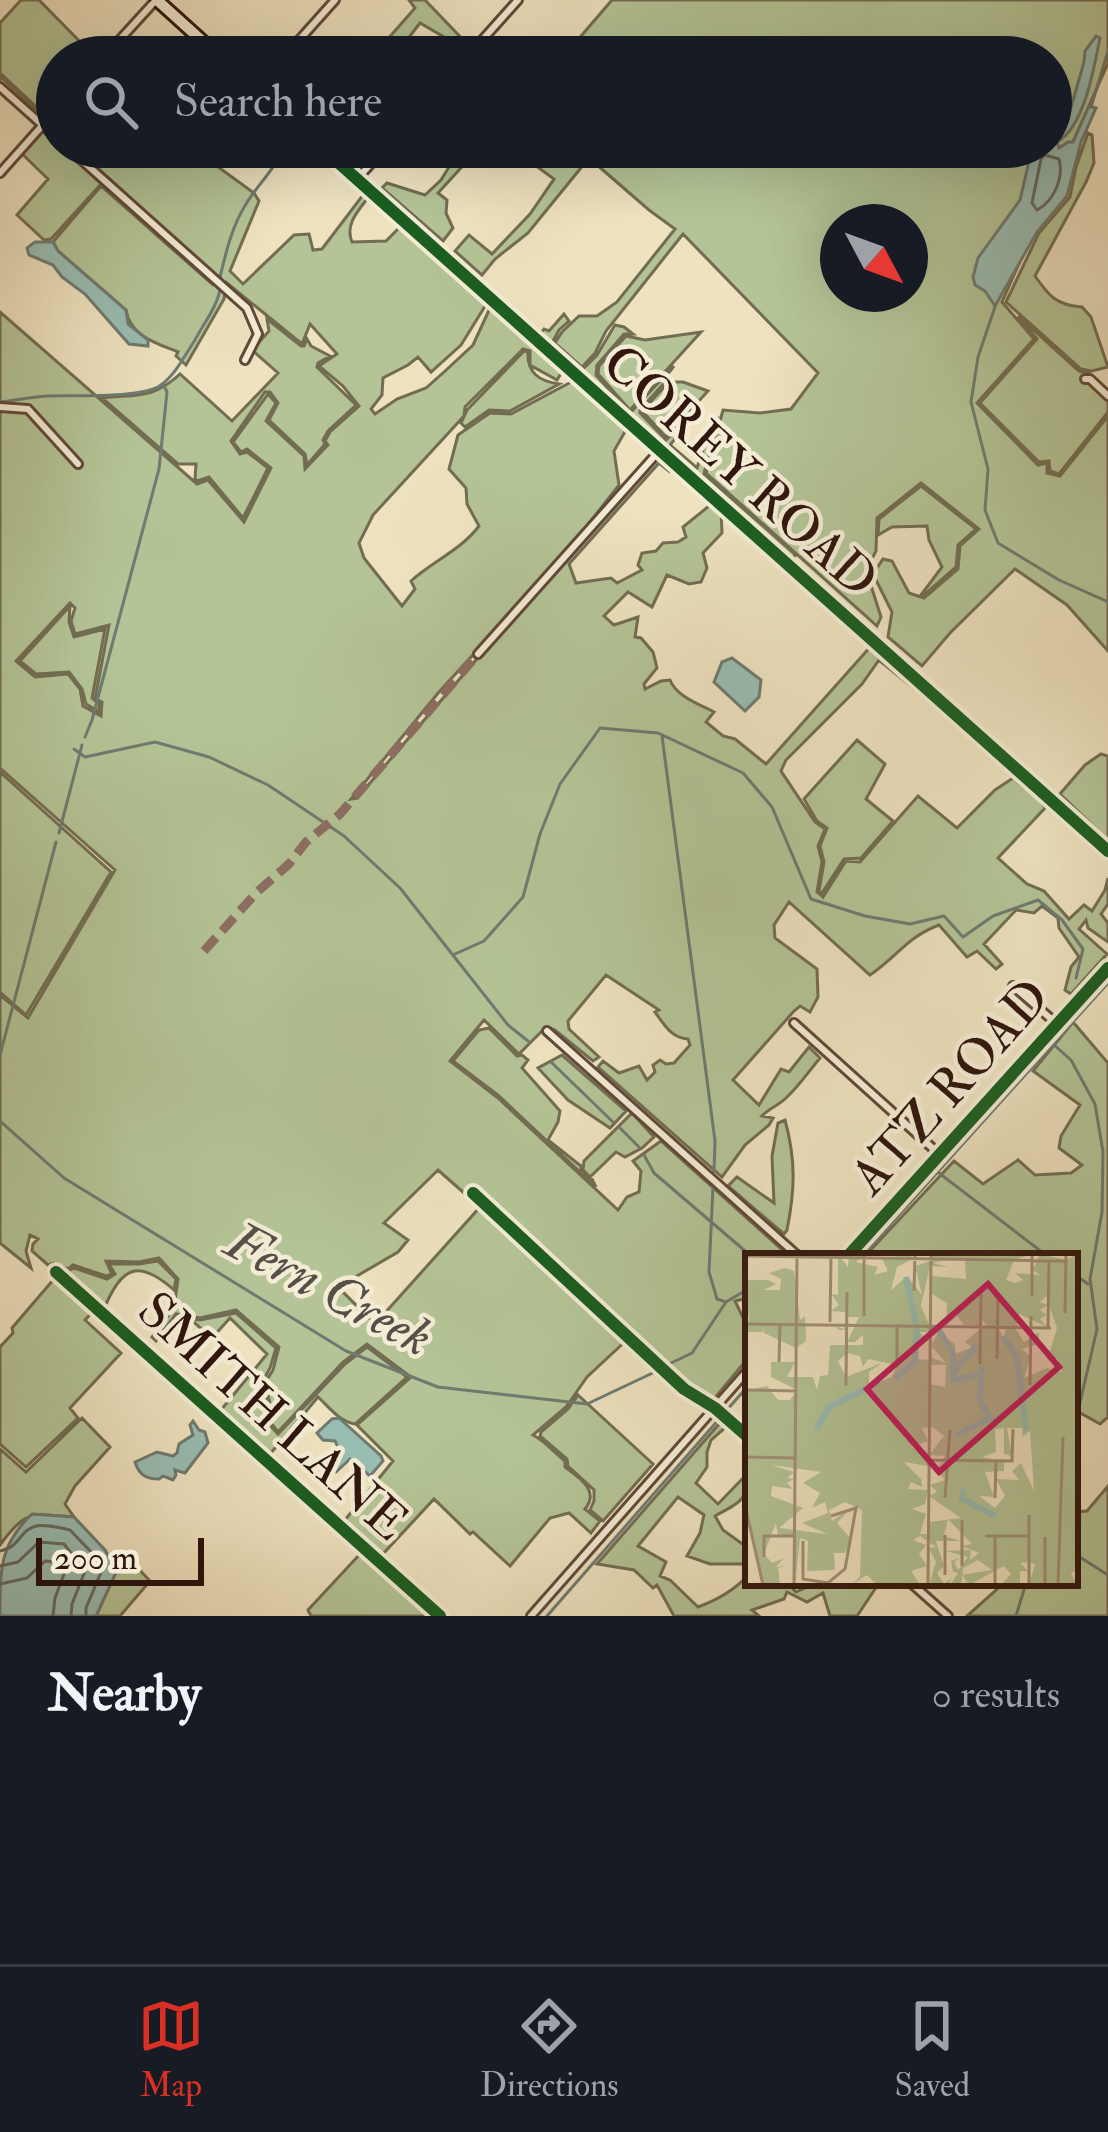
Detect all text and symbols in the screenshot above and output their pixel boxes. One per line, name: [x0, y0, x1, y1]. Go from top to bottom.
search box: [36, 36, 1072, 168]
icon: search: [78, 69, 144, 135]
text: Search here: [174, 74, 382, 130]
north arrow: [820, 204, 928, 312]
street label: COREY ROAD: [589, 331, 890, 612]
street label: ATZ ROAD: [836, 966, 1064, 1209]
water label: Fern Creek: [212, 1206, 444, 1372]
inset map: [745, 1253, 1078, 1586]
street label: SMITH LANE: [124, 1278, 421, 1555]
scale bar: [36, 1532, 204, 1585]
text: 200 m: [54, 1538, 137, 1579]
text: Nearby: [48, 1662, 201, 1726]
text: 0 results: [932, 1670, 1060, 1719]
tab: Map: [138, 1993, 204, 2106]
tab: Directions: [480, 1993, 619, 2106]
tab: Saved: [895, 1993, 970, 2106]

